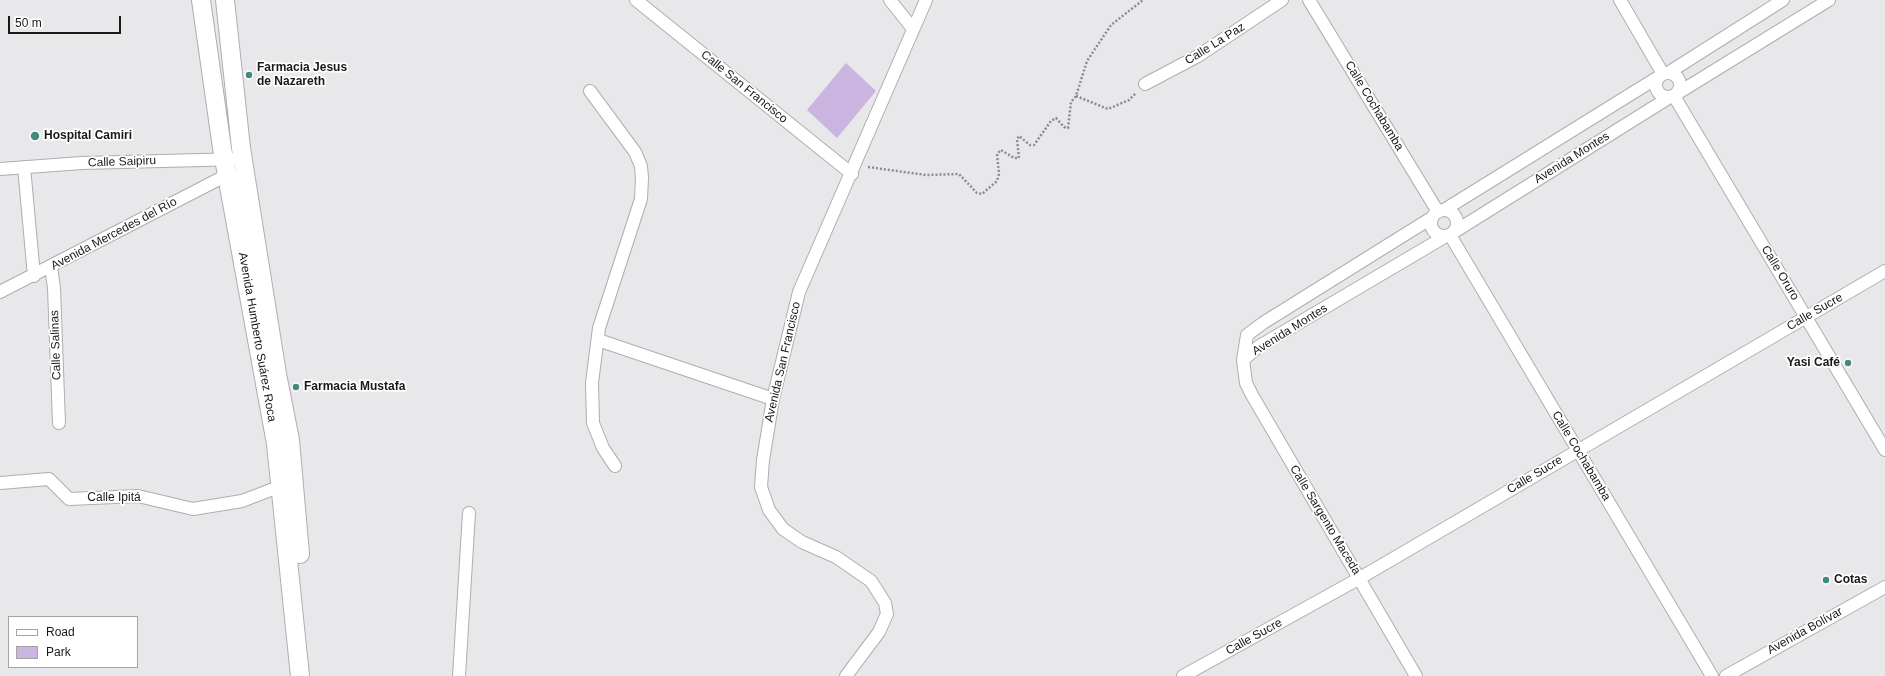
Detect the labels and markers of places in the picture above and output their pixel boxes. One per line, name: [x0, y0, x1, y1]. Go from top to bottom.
place label: Farmacia Jesus de Nazareth: [257, 61, 347, 89]
marker: Farmacia Jesus de Nazareth: [244, 70, 254, 80]
place label: Hospital Camiri: [44, 129, 132, 143]
marker: Hospital Camiri: [29, 130, 41, 142]
place label: Yasi Café: [1787, 356, 1840, 370]
marker: Yasi Café: [1843, 358, 1853, 368]
place label: Farmacia Mustafa: [304, 380, 405, 394]
marker: Farmacia Mustafa: [291, 382, 301, 392]
place label: Cotas: [1834, 573, 1867, 587]
marker: Cotas: [1821, 575, 1831, 585]

